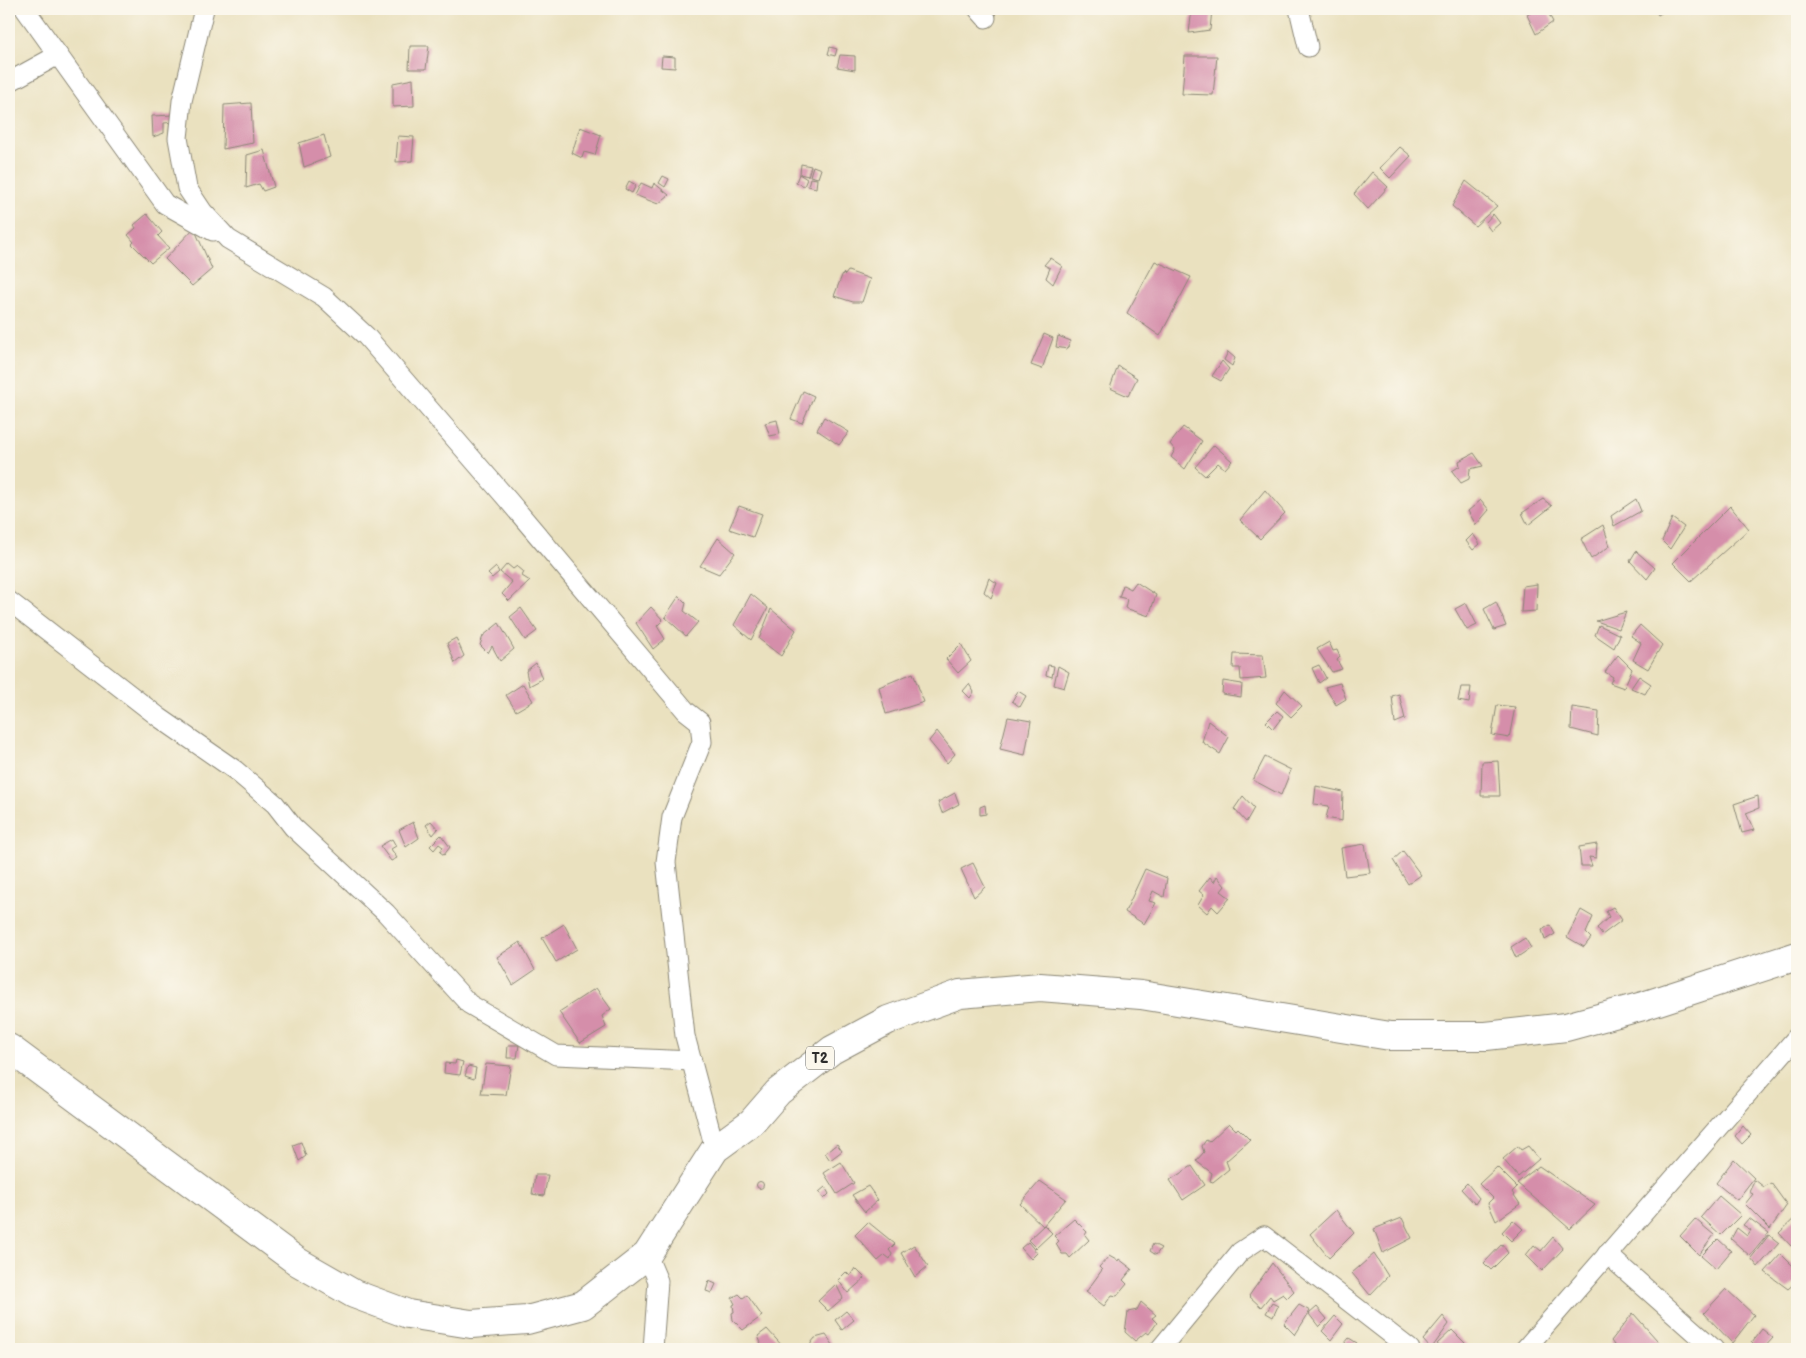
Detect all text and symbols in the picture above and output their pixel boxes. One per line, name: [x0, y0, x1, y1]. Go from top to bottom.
road number: T2: [806, 1046, 834, 1070]

